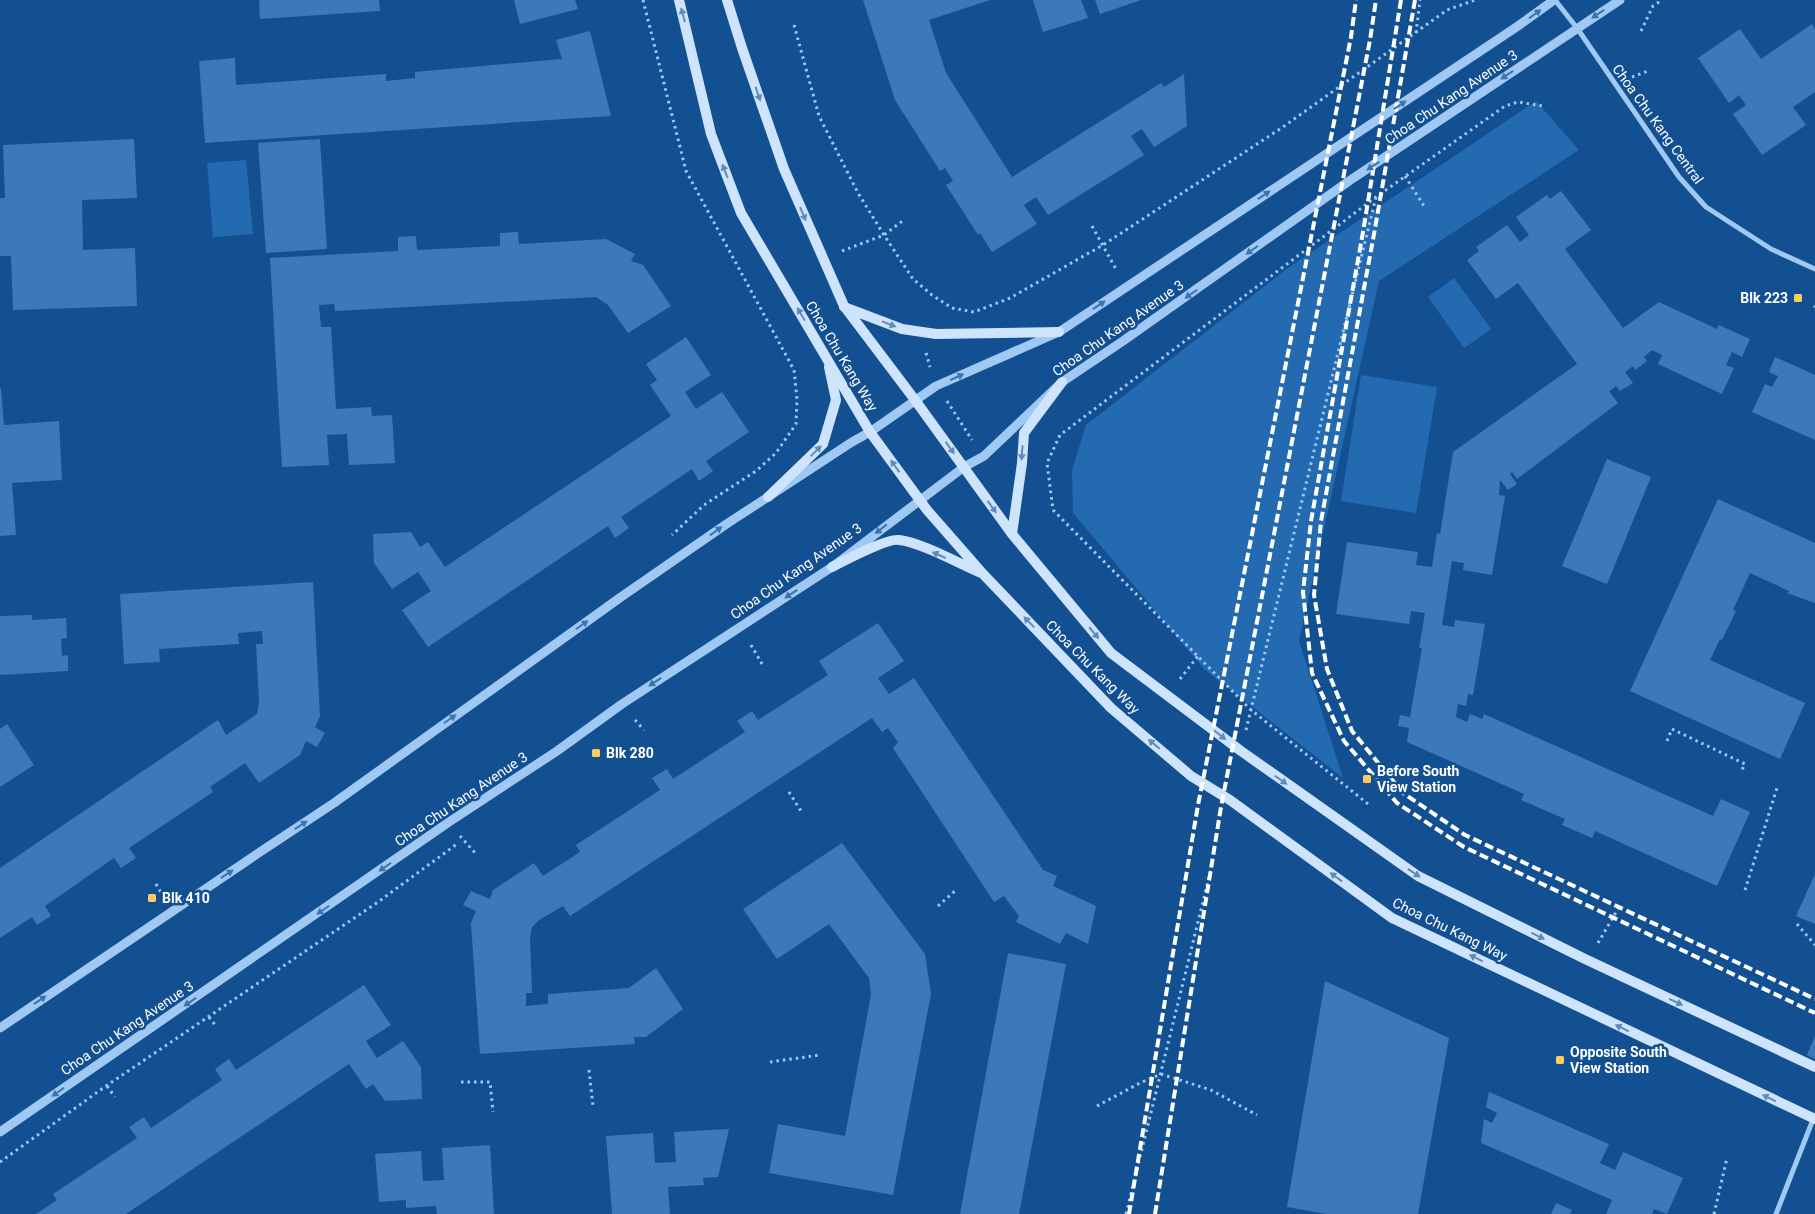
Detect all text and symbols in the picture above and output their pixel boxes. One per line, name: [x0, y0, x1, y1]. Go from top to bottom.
one-way arrow: [679, 7, 687, 22]
one-way arrow: [1528, 9, 1541, 19]
one-way arrow: [1592, 9, 1605, 19]
street label: Choa Chu Kang Avenue 3: [1382, 47, 1520, 147]
street label: Choa Chu Kang Central: [1609, 61, 1707, 187]
one-way arrow: [1500, 70, 1514, 80]
one-way arrow: [754, 87, 762, 102]
one-way arrow: [1393, 100, 1406, 110]
one-way arrow: [1366, 161, 1379, 171]
one-way arrow: [721, 164, 728, 179]
one-way arrow: [1258, 190, 1271, 200]
one-way arrow: [800, 207, 808, 221]
one-way arrow: [1245, 245, 1259, 255]
street label: Choa Chu Kang Avenue 3: [1049, 277, 1187, 379]
one-way arrow: [1184, 289, 1198, 299]
place label: Blk 223: [1740, 290, 1788, 306]
marker: Blk 223: [1792, 292, 1804, 304]
street label: Choa Chu Kang Way: [803, 298, 881, 414]
one-way arrow: [1092, 300, 1106, 310]
one-way arrow: [797, 308, 806, 321]
one-way arrow: [882, 320, 897, 328]
one-way arrow: [950, 372, 964, 380]
one-way arrow: [944, 441, 955, 454]
one-way arrow: [810, 445, 822, 457]
one-way arrow: [1018, 445, 1026, 461]
one-way arrow: [890, 459, 900, 473]
one-way arrow: [987, 500, 997, 514]
street label: Choa Chu Kang Avenue 3: [727, 520, 865, 622]
one-way arrow: [875, 523, 888, 534]
one-way arrow: [709, 526, 723, 536]
one-way arrow: [932, 550, 946, 558]
one-way arrow: [784, 589, 797, 598]
one-way arrow: [1023, 616, 1035, 628]
street label: Choa Chu Kang Way: [1043, 617, 1143, 717]
one-way arrow: [575, 620, 589, 630]
one-way arrow: [1089, 627, 1100, 640]
one-way arrow: [648, 678, 661, 687]
one-way arrow: [443, 714, 456, 724]
one-way arrow: [1213, 730, 1227, 740]
one-way arrow: [1148, 739, 1161, 750]
place label: Blk 280: [606, 745, 654, 761]
marker: Blk 280: [590, 747, 602, 759]
street label: Choa Chu Kang Avenue 3: [392, 749, 530, 849]
place label: Before South View Station: [1377, 763, 1460, 795]
marker: Before South View Station: [1361, 773, 1373, 785]
one-way arrow: [1274, 774, 1287, 785]
one-way arrow: [294, 820, 307, 830]
one-way arrow: [379, 861, 392, 871]
one-way arrow: [1407, 868, 1421, 878]
one-way arrow: [220, 869, 234, 879]
one-way arrow: [1330, 871, 1343, 882]
place label: Blk 410: [162, 890, 210, 906]
marker: Blk 410: [146, 892, 158, 904]
street label: Choa Chu Kang Way: [1390, 894, 1510, 964]
one-way arrow: [317, 905, 330, 915]
one-way arrow: [1531, 932, 1545, 940]
one-way arrow: [1469, 953, 1483, 961]
street label: Choa Chu Kang Avenue 3: [58, 978, 196, 1078]
one-way arrow: [34, 996, 47, 1005]
one-way arrow: [183, 997, 197, 1007]
one-way arrow: [1669, 998, 1683, 1006]
one-way arrow: [1615, 1023, 1630, 1032]
place label: Opposite South View Station: [1570, 1044, 1667, 1076]
marker: Opposite South View Station: [1554, 1054, 1566, 1066]
one-way arrow: [51, 1087, 65, 1097]
one-way arrow: [1762, 1093, 1776, 1101]

